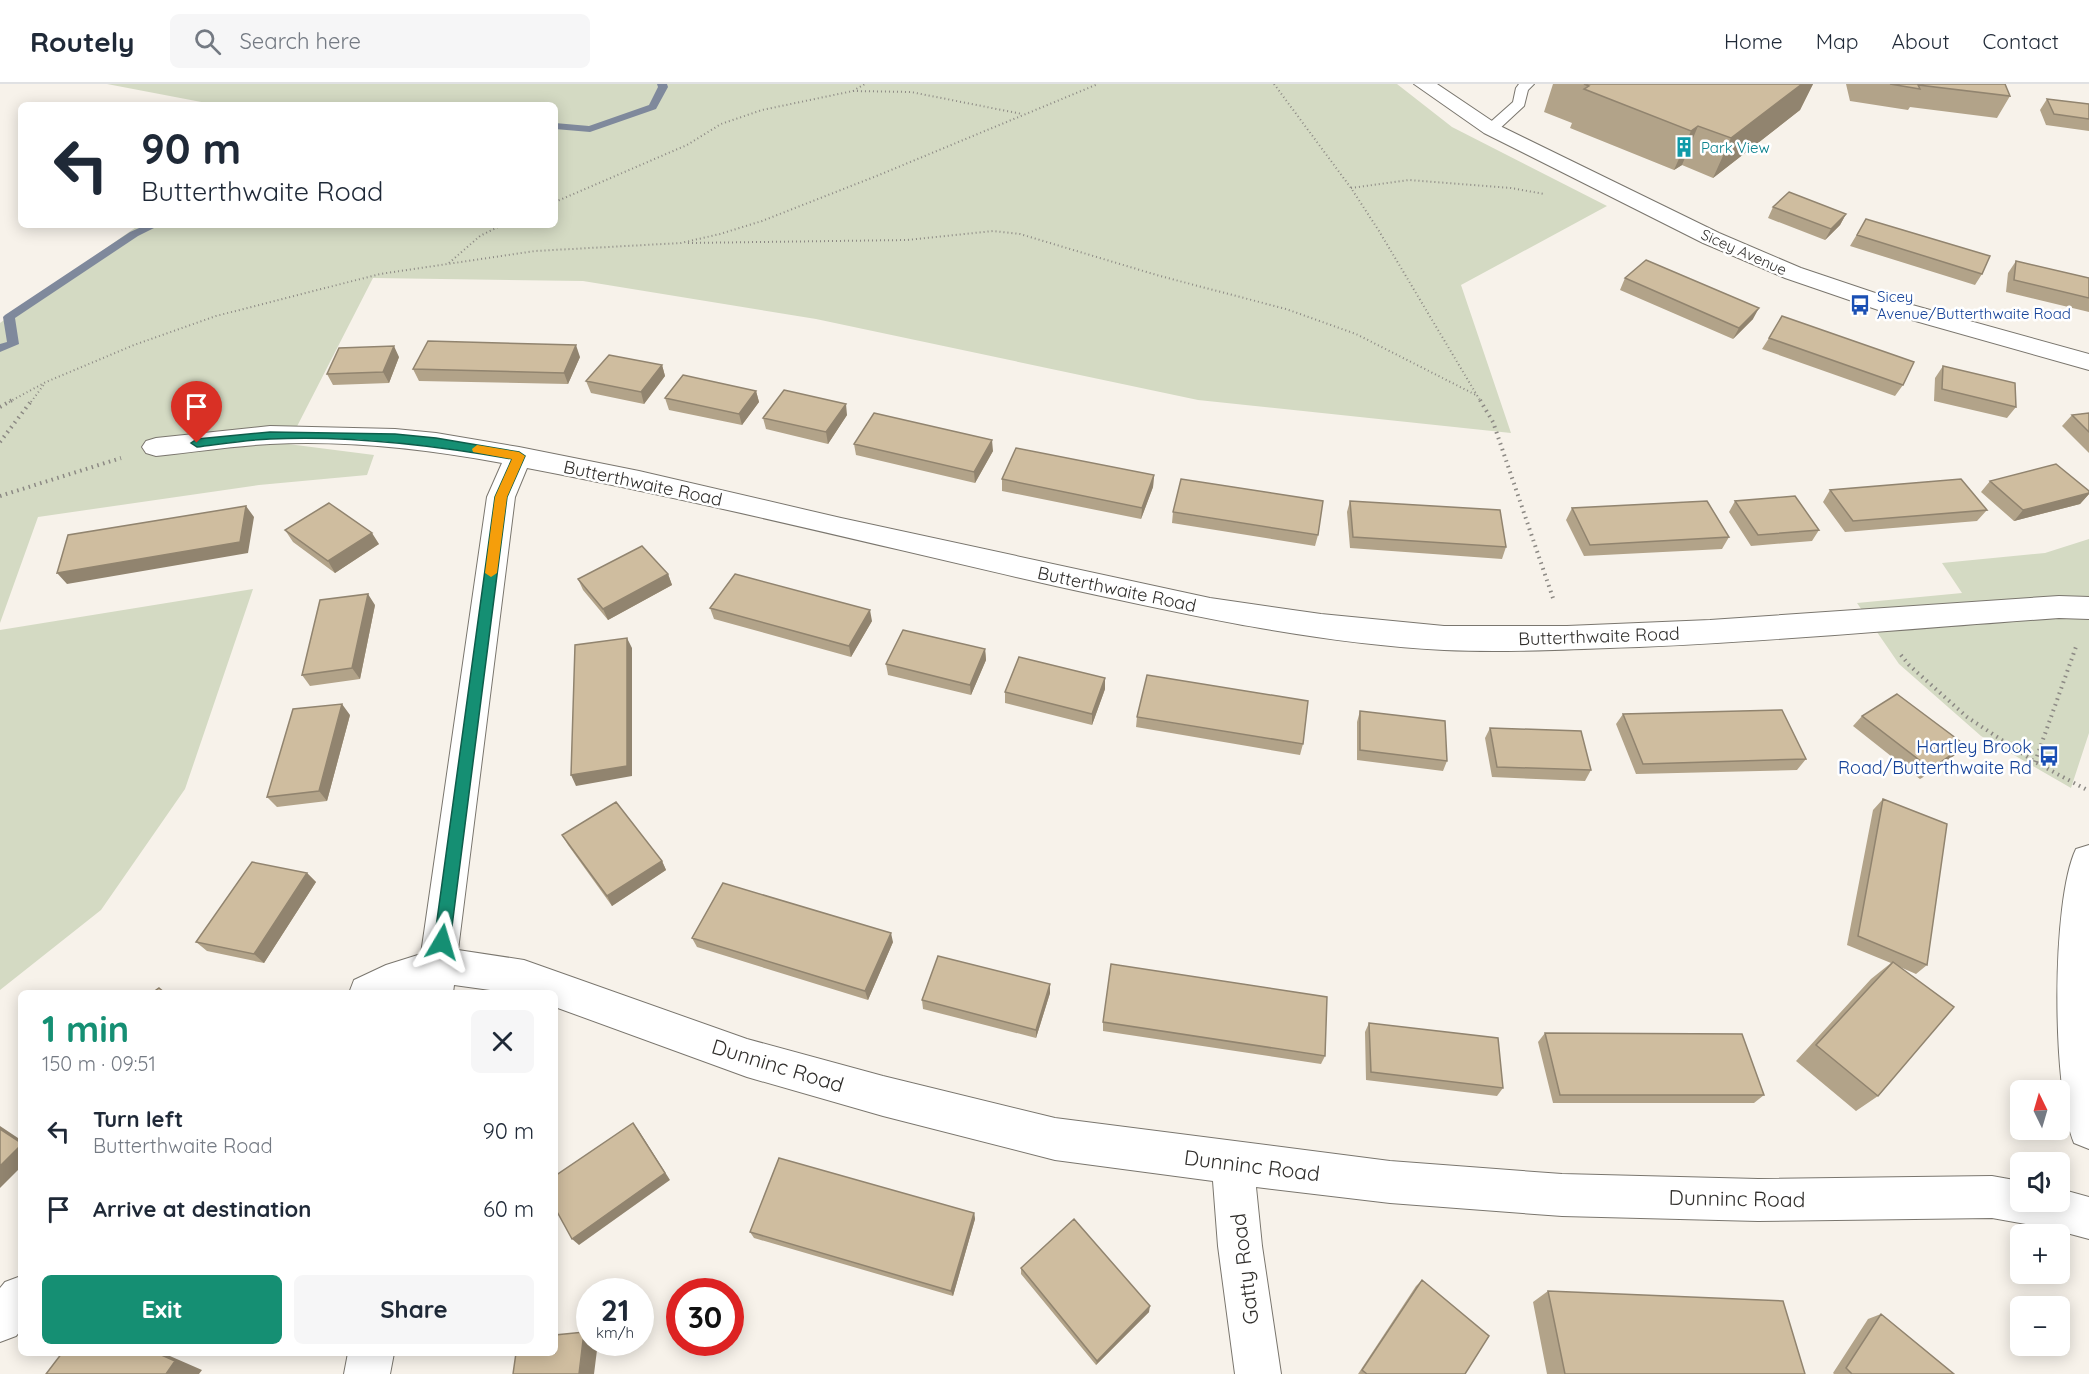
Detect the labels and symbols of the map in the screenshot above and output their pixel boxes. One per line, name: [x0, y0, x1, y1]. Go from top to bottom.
building icon: Park View: [1672, 135, 1696, 159]
place label: Park View: [1701, 138, 1770, 157]
street label: Sicey Avenue: [1698, 225, 1790, 279]
place label: Sicey Avenue/Butterthwaite Road: [1877, 287, 2071, 323]
bus stop icon: Sicey Avenue/Butterthwaite Road: [1848, 293, 1872, 317]
pin: [171, 381, 222, 443]
street label: Butterthwaite Road: [562, 455, 724, 511]
street label: Butterthwaite Road: [1036, 561, 1198, 617]
street label: Butterthwaite Road: [1518, 622, 1680, 650]
place label: Hartley Brook Road/Butterthwaite Rd: [1838, 735, 2032, 779]
bus stop icon: Hartley Brook Road/Butterthwaite Rd: [2037, 744, 2061, 768]
position arrow: [410, 910, 474, 974]
street label: Dunninc Road: [709, 1033, 847, 1097]
north arrow: [2010, 1080, 2070, 1140]
street label: Dunninc Road: [1183, 1144, 1321, 1186]
street label: Dunninc Road: [1668, 1184, 1806, 1212]
street label: Gatty Road: [1224, 1212, 1264, 1326]
speed limit sign: 30: [666, 1278, 744, 1356]

